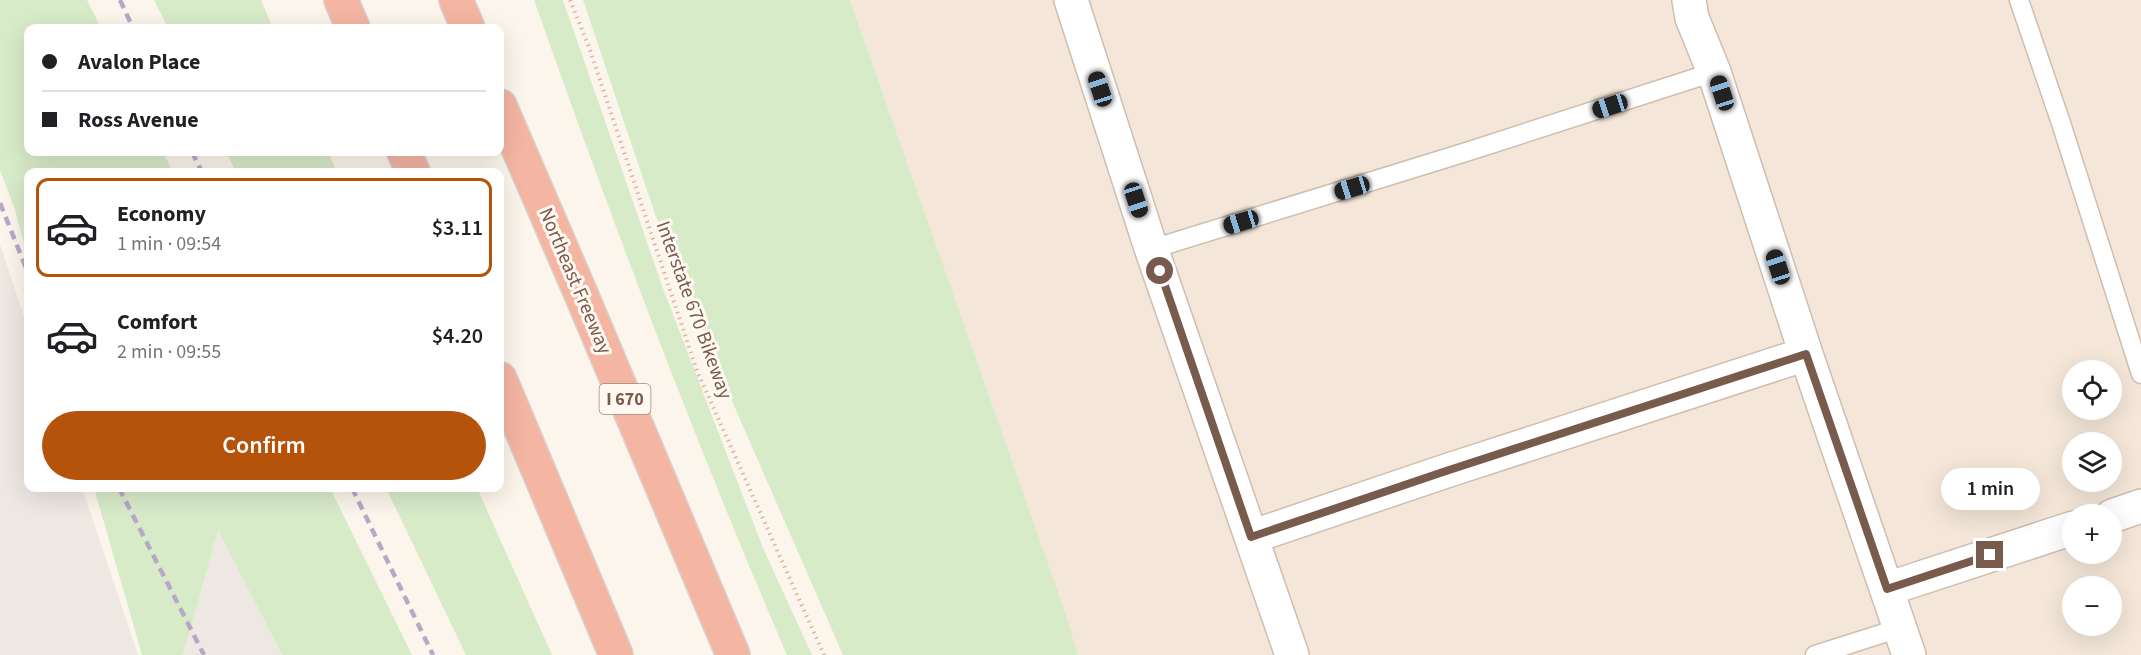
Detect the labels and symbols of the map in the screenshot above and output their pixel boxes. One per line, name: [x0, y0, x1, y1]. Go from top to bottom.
car: [1086, 69, 1114, 109]
car: [1708, 73, 1736, 113]
car: [1590, 92, 1630, 120]
car: [1332, 174, 1372, 202]
car: [1122, 180, 1150, 220]
street label: Northeast Freeway: [532, 203, 619, 359]
car: [1221, 208, 1261, 236]
street label: Interstate 670 Bikeway: [649, 217, 739, 404]
car: [1764, 247, 1792, 287]
route start: [1146, 257, 1173, 284]
road number: I 670: [600, 384, 650, 414]
callout: 1 min: [1940, 468, 2040, 510]
route end: [1976, 541, 2003, 568]

